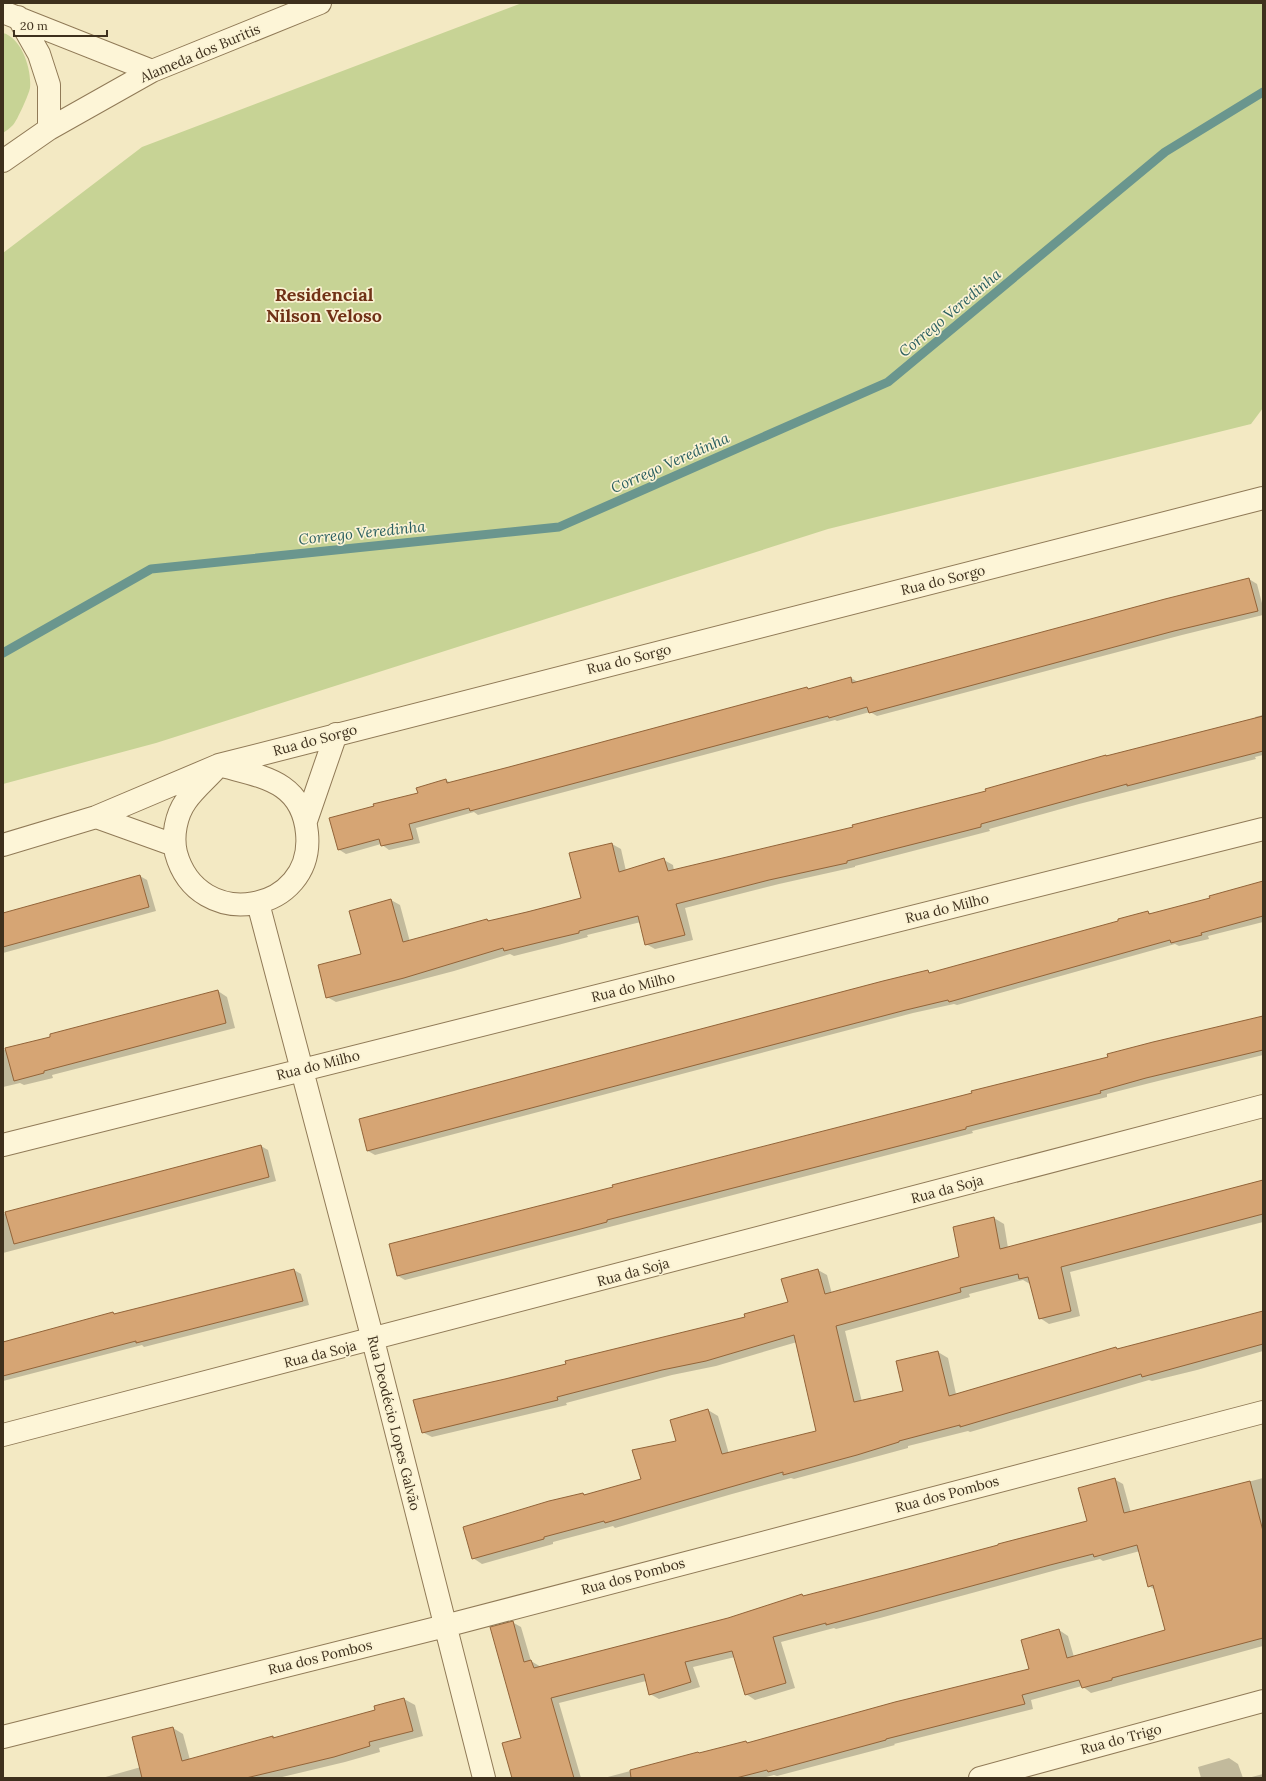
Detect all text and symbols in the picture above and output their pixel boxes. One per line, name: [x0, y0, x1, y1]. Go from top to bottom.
scale bar: [14, 12, 107, 38]
text: 20 m: [20, 18, 48, 33]
street label: Alameda dos Buritis: [136, 20, 263, 87]
water label: Corrego Veredinha: [895, 264, 1005, 361]
district label: Residencial Nilson Veloso: [266, 283, 382, 327]
water label: Corrego Veredinha: [608, 428, 733, 497]
water label: Corrego Veredinha: [298, 516, 427, 549]
street label: Rua do Sorgo: [899, 561, 987, 599]
street label: Rua do Sorgo: [585, 640, 673, 678]
street label: Rua do Sorgo: [271, 720, 359, 760]
street label: Rua do Milho: [903, 889, 991, 927]
street label: Rua do Milho: [589, 968, 677, 1006]
street label: Rua do Milho: [274, 1046, 362, 1084]
street label: Rua da Soja: [909, 1171, 985, 1207]
street label: Rua da Soja: [595, 1254, 671, 1290]
street label: Rua Deodécio Lopes Galvão: [364, 1334, 424, 1512]
street label: Rua da Soja: [282, 1336, 358, 1372]
street label: Rua dos Pombos: [893, 1472, 1001, 1516]
street label: Rua dos Pombos: [579, 1554, 687, 1598]
street label: Rua dos Pombos: [266, 1635, 374, 1679]
street label: Rua do Trigo: [1079, 1720, 1163, 1758]

